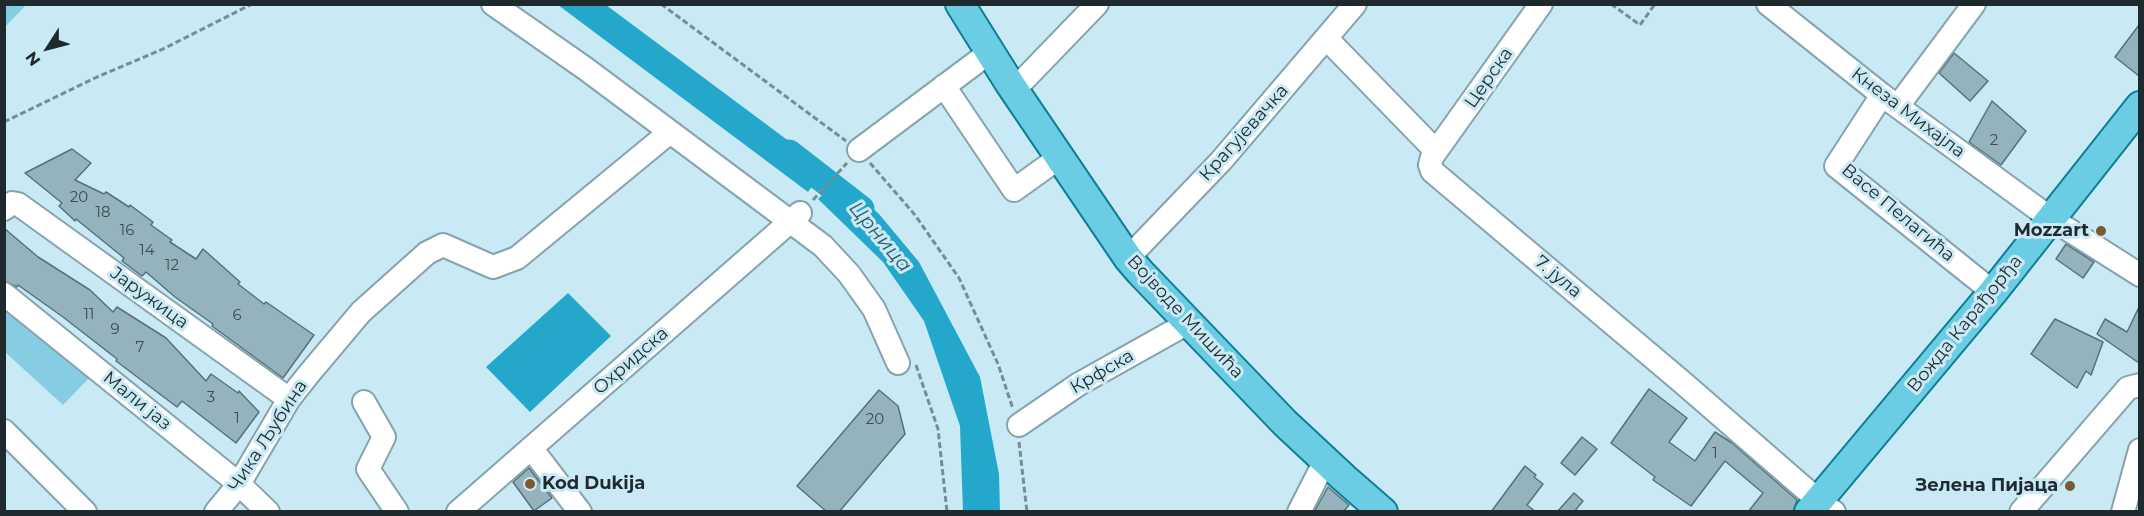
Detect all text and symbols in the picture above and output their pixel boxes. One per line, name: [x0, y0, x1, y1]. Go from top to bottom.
north arrow: [18, 18, 78, 78]
street label: Церска: [1460, 44, 1518, 112]
text: N: [22, 48, 45, 70]
street label: Кнеза Михајла: [1847, 63, 1969, 163]
street label: Крагујевачка: [1195, 80, 1293, 186]
house number: 2: [1990, 132, 1998, 150]
street label: Васе Пелагића: [1837, 159, 1959, 267]
house number: 20: [70, 189, 88, 207]
water label: Црница: [844, 197, 916, 277]
house number: 18: [96, 204, 110, 222]
place label: Mozzart: [2014, 220, 2089, 242]
house number: 16: [120, 222, 134, 240]
marker: Mozzart: [2094, 224, 2108, 238]
house number: 14: [139, 242, 155, 260]
street label: Војводе Мишића: [1122, 251, 1248, 383]
street label: 7. јула: [1530, 251, 1586, 303]
street label: Вожда Карађорђа: [1903, 251, 2027, 397]
house number: 12: [165, 257, 179, 275]
street label: Јаружица: [106, 262, 192, 334]
house number: 11: [84, 306, 94, 324]
house number: 6: [232, 307, 242, 325]
house number: 9: [110, 321, 120, 339]
street label: Охридска: [589, 323, 673, 399]
house number: 7: [136, 339, 144, 357]
street label: Крфска: [1066, 345, 1138, 399]
street label: Мали јаз: [99, 367, 175, 435]
street label: Чика Љубина: [224, 376, 312, 496]
house number: 3: [207, 389, 215, 407]
house number: 1: [234, 410, 240, 428]
house number: 20: [866, 411, 884, 429]
house number: 1: [1712, 445, 1718, 463]
place label: Kod Dukija: [542, 473, 645, 495]
place label: Зелена Пијаца: [1915, 475, 2058, 497]
marker: Kod Dukija: [523, 477, 537, 491]
marker: Зелена Пијаца: [2063, 479, 2077, 493]

